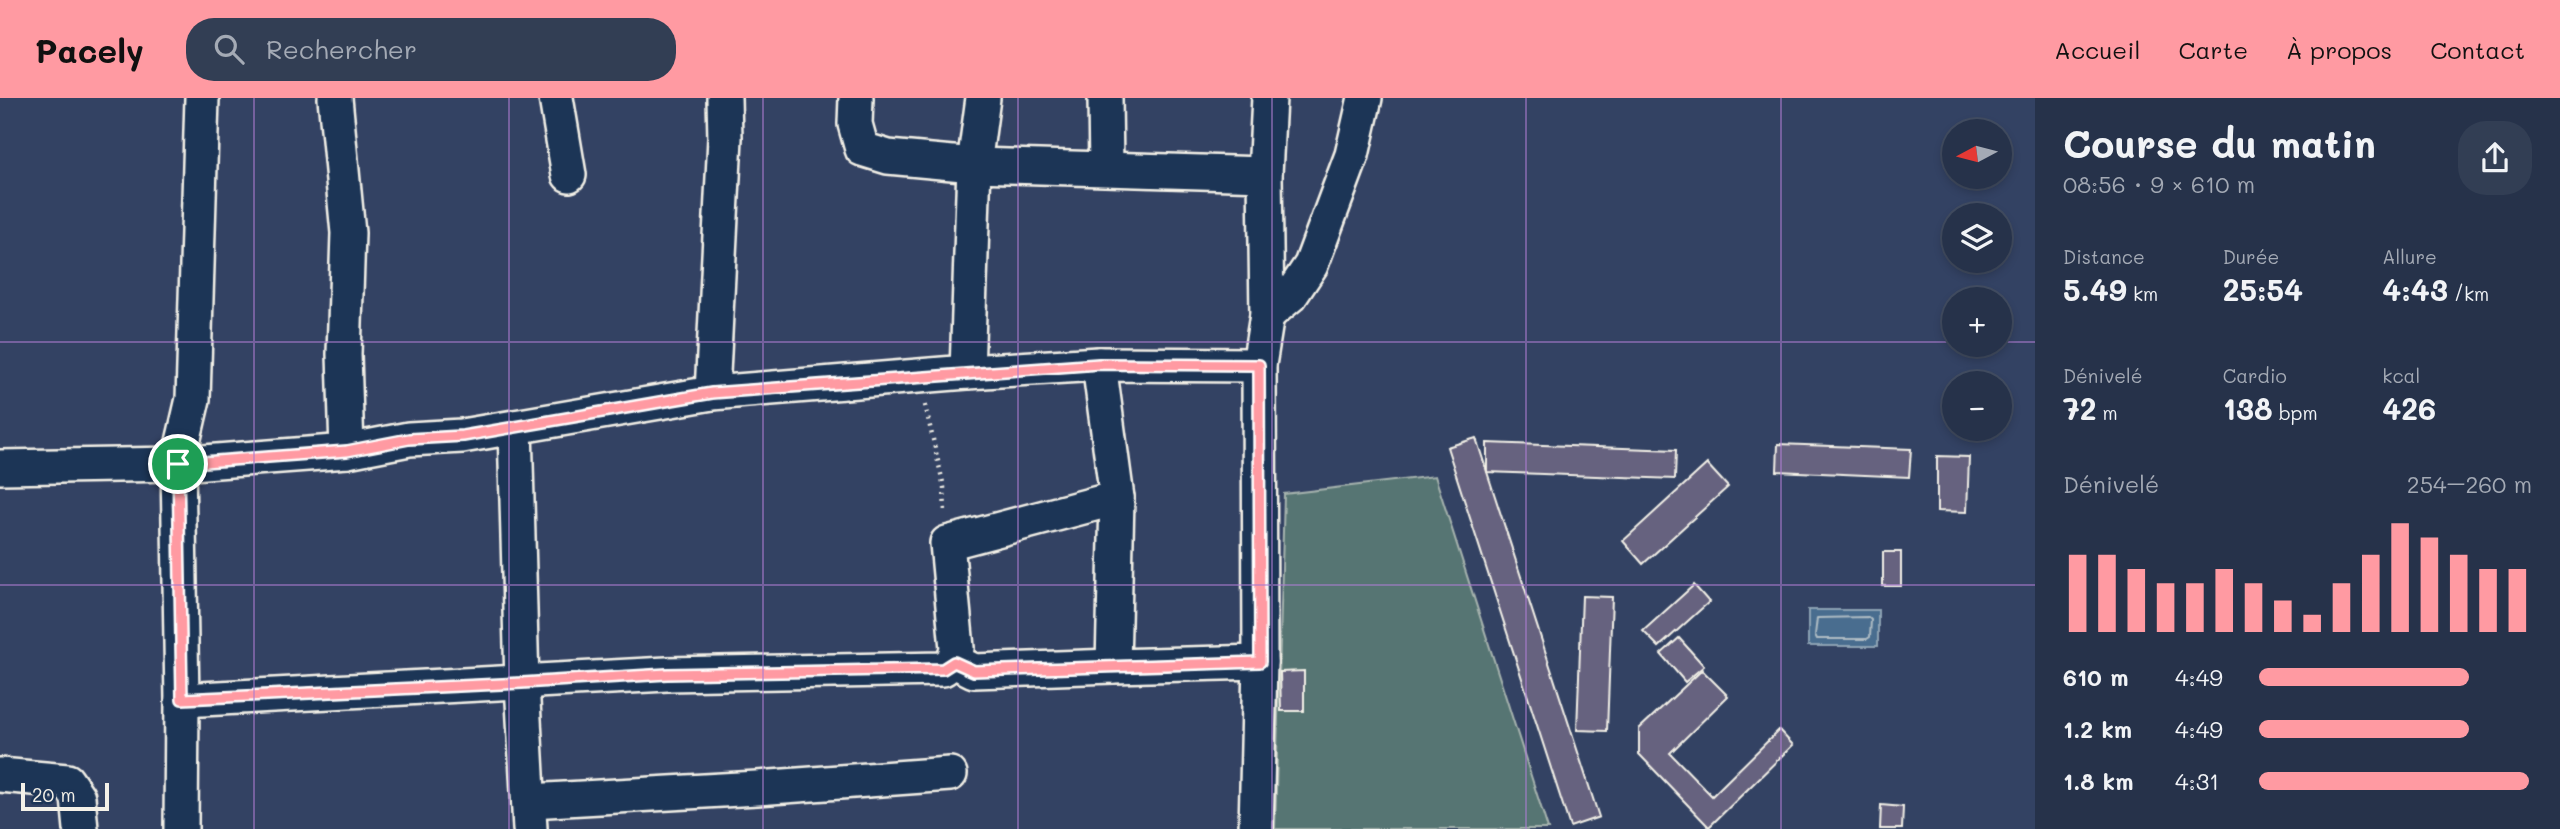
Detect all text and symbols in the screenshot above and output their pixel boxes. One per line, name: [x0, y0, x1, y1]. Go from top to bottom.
search box: [186, 18, 676, 81]
text: Pacely: [35, 28, 144, 71]
icon: search: [210, 30, 248, 68]
text: Rechercher: [266, 32, 417, 66]
text: Accueil: [2054, 34, 2140, 65]
text: Carte: [2178, 34, 2248, 65]
text: À propos: [2286, 34, 2392, 65]
text: Contact: [2430, 34, 2525, 65]
text: Course du matin: [2063, 118, 2376, 168]
north arrow: [1942, 119, 2012, 189]
map controls: [1942, 119, 2012, 441]
button: share: [2458, 121, 2532, 195]
text: 08:56 · 9 × 610 m: [2063, 169, 2255, 199]
button: layers: [1942, 203, 2012, 273]
text: Distance: [2063, 244, 2145, 269]
text: Durée: [2223, 244, 2279, 269]
text: Allure: [2382, 244, 2437, 269]
text: 5.49: [2063, 269, 2127, 309]
text: 25:54: [2223, 269, 2303, 309]
text: 4:43: [2382, 269, 2448, 309]
text: km: [2127, 281, 2158, 306]
text: /km: [2448, 281, 2489, 306]
button: +: [1942, 287, 2012, 357]
text: Dénivelé: [2063, 363, 2143, 388]
text: Cardio: [2223, 363, 2287, 388]
text: kcal: [2382, 363, 2420, 388]
button: −: [1942, 371, 2012, 441]
text: 72: [2063, 388, 2096, 428]
text: 138: [2223, 388, 2273, 428]
text: 426: [2382, 388, 2436, 428]
text: m: [2096, 400, 2118, 425]
text: bpm: [2273, 400, 2318, 425]
pin: [148, 434, 208, 494]
icon: arrive: [159, 445, 197, 483]
text: Dénivelé: [2063, 469, 2159, 499]
text: 254–260 m: [2407, 469, 2532, 499]
text: 610 m: [2063, 662, 2128, 692]
text: 4:49: [2175, 662, 2223, 692]
text: 1.2 km: [2063, 714, 2132, 744]
text: 4:49: [2175, 714, 2223, 744]
text: 1.8 km: [2063, 766, 2133, 796]
text: 4:31: [2175, 766, 2219, 796]
scale bar: [21, 780, 108, 812]
text: 20 m: [32, 782, 76, 807]

